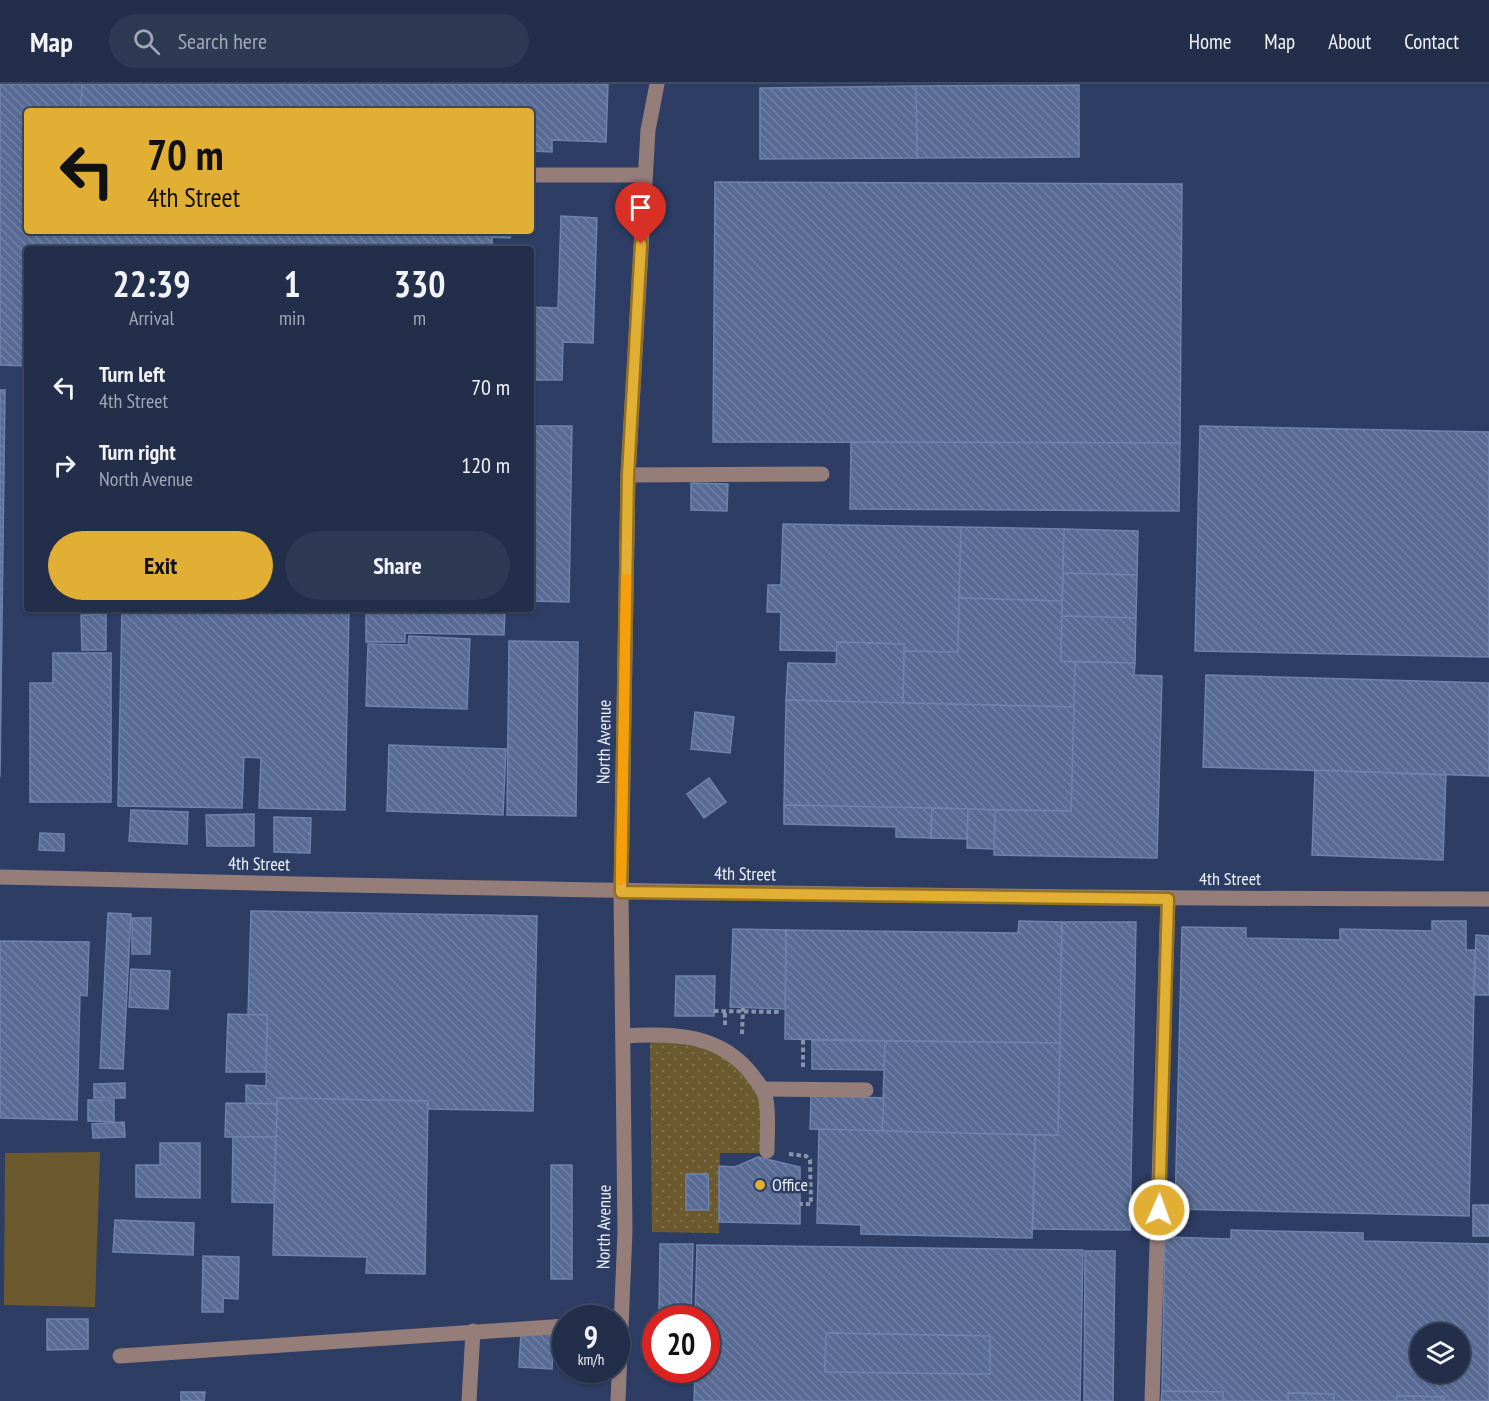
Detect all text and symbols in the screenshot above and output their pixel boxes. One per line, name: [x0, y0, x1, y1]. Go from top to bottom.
search box: [109, 14, 529, 68]
text: Map: [30, 23, 73, 60]
icon: search: [130, 25, 163, 58]
text: Search here: [178, 27, 267, 55]
text: Home: [1189, 28, 1231, 55]
text: Map: [1264, 28, 1295, 55]
text: About: [1328, 28, 1371, 55]
text: Contact: [1404, 28, 1459, 55]
text: 70 m: [147, 127, 224, 182]
icon: left: [48, 132, 126, 210]
text: 4th Street: [147, 180, 240, 214]
pin: [615, 182, 666, 244]
icon: arrive: [624, 191, 657, 224]
text: 22:39: [113, 260, 190, 307]
text: 1: [283, 260, 301, 307]
text: 330: [394, 260, 445, 307]
text: Arrival: [129, 305, 174, 331]
text: min: [279, 305, 305, 331]
text: m: [413, 305, 426, 331]
text: Turn left: [99, 360, 165, 388]
icon: left: [48, 371, 81, 404]
text: 70 m: [471, 373, 510, 401]
text: 4th Street: [99, 388, 168, 414]
text: Turn right: [99, 438, 176, 466]
icon: right: [48, 449, 81, 482]
text: 120 m: [461, 451, 510, 479]
text: North Avenue: [99, 466, 193, 492]
button: Exit: [48, 531, 273, 600]
button: Share: [285, 531, 510, 600]
street label: North Avenue: [591, 700, 616, 784]
street label: 4th Street: [228, 851, 290, 876]
street label: 4th Street: [714, 861, 776, 886]
street label: 4th Street: [1199, 867, 1261, 890]
place label: Office: [772, 1173, 808, 1196]
marker: Office: [753, 1178, 767, 1192]
position arrow: [1127, 1178, 1191, 1242]
street label: North Avenue: [591, 1185, 616, 1269]
speed limit sign: 20: [642, 1305, 720, 1383]
text: 9: [584, 1317, 598, 1356]
map controls: [1410, 1323, 1470, 1383]
button: layers: [1410, 1323, 1470, 1383]
text: km/h: [578, 1350, 604, 1369]

